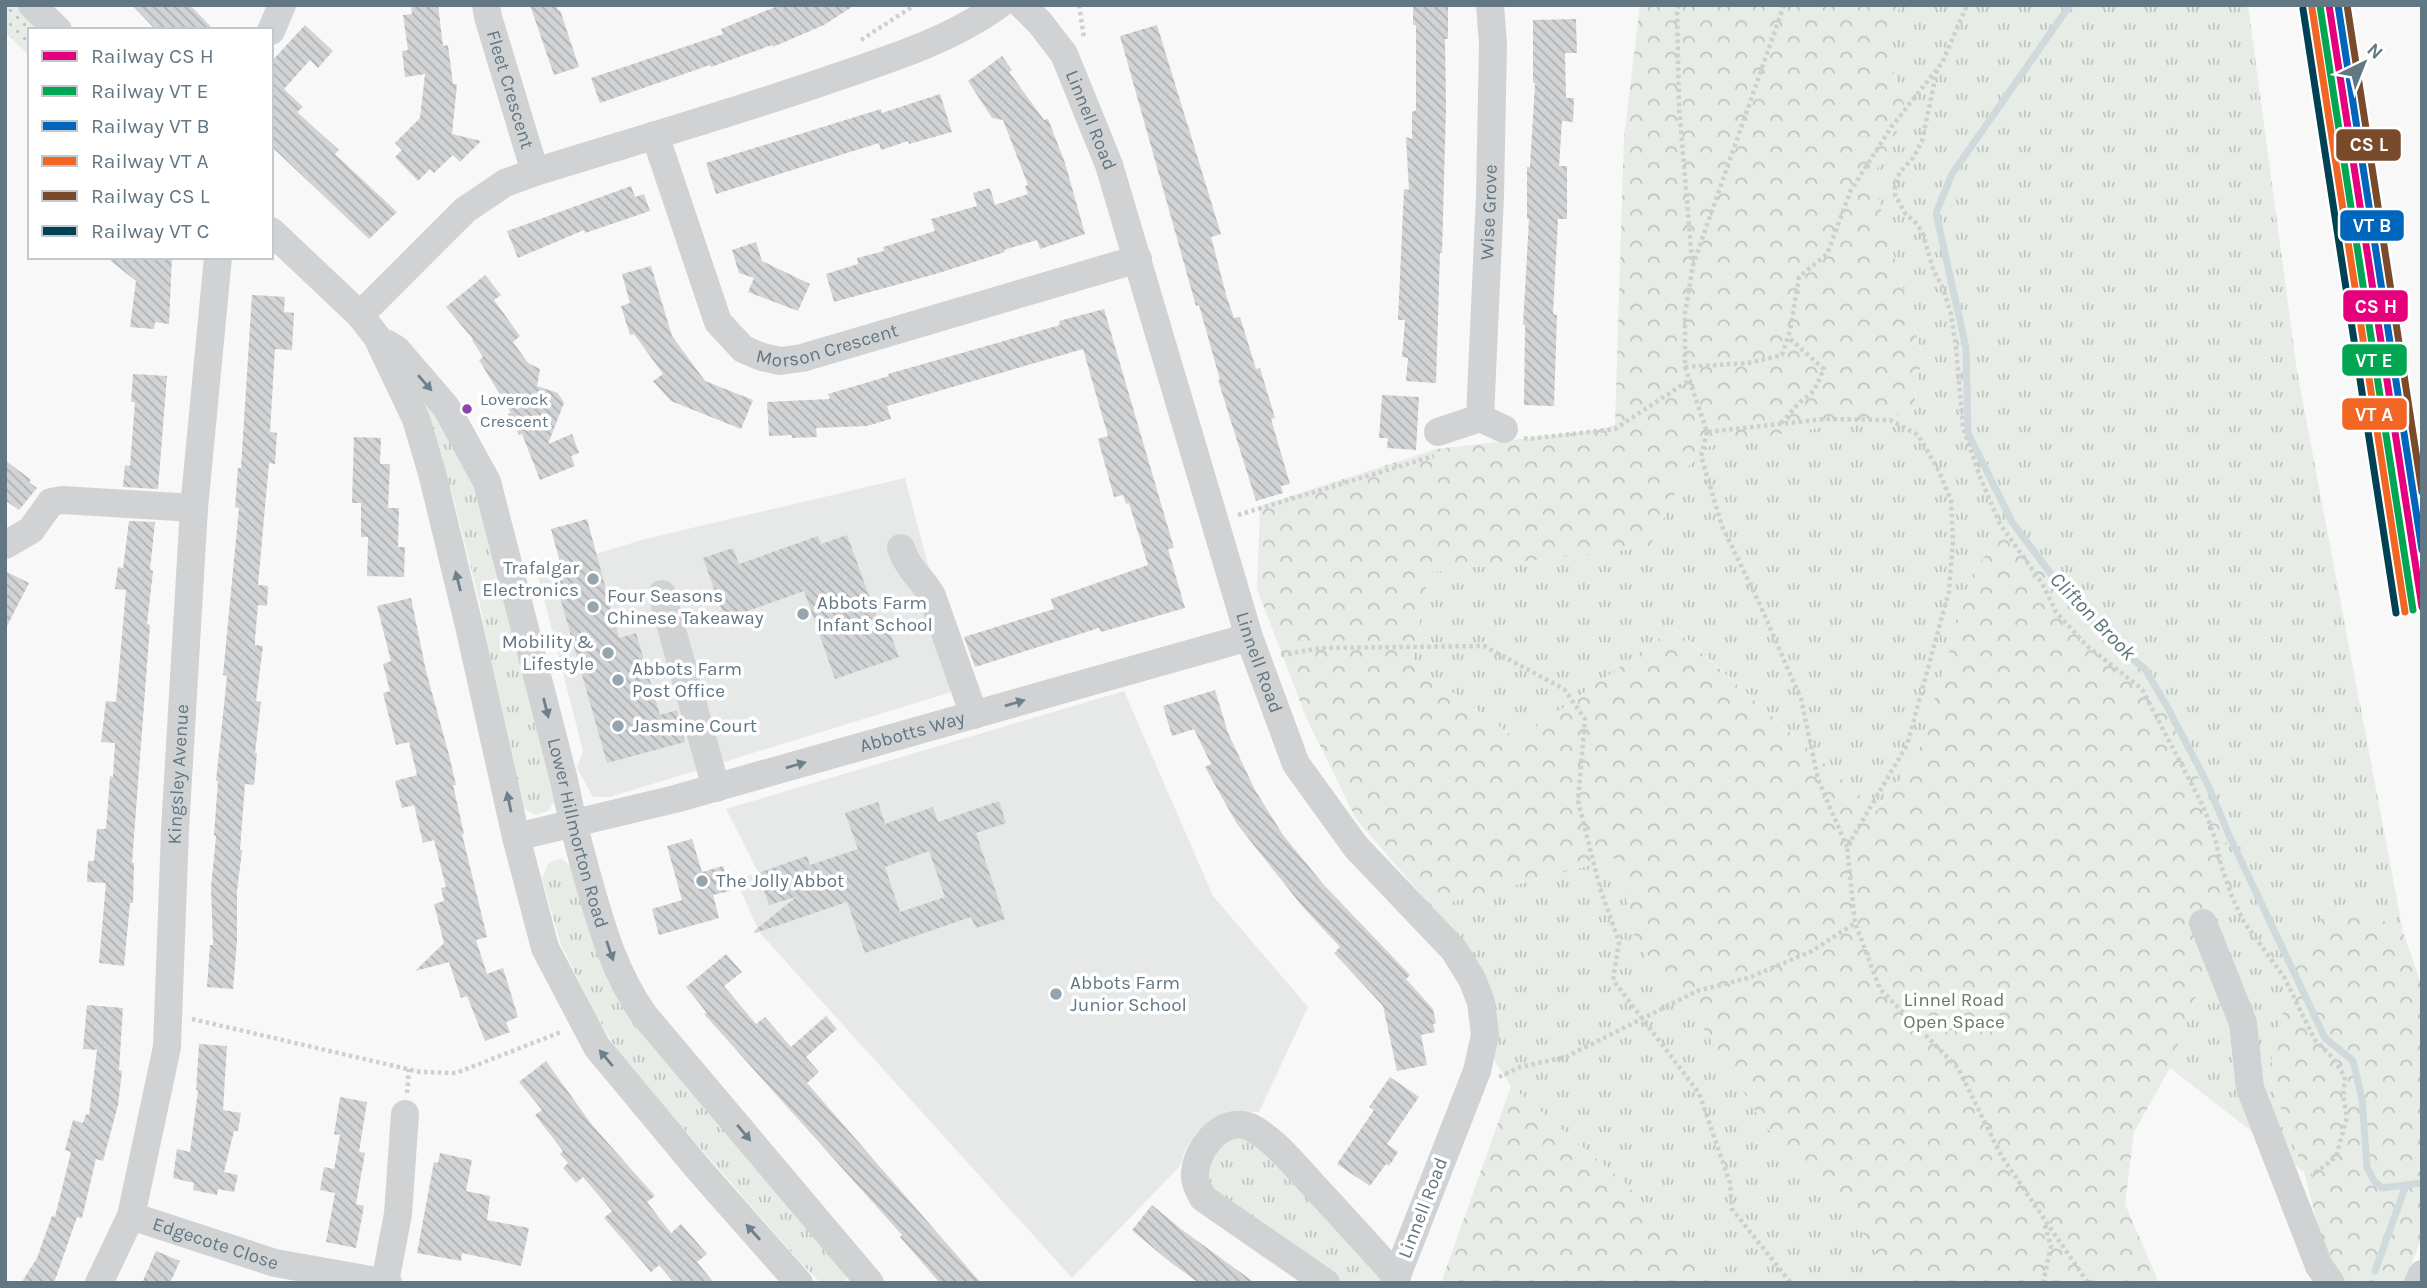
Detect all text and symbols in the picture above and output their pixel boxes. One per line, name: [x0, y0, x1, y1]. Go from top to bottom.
legend: [28, 28, 273, 259]
street label: Fleet Crescent: [482, 28, 538, 152]
north arrow: [2329, 28, 2399, 98]
text: N: [2362, 39, 2387, 64]
text: Railway CS H: [91, 44, 214, 68]
street label: Linnell Road: [1061, 67, 1121, 173]
text: Railway VT E: [91, 79, 208, 103]
text: Railway VT B: [91, 114, 209, 138]
line badge: CS L: [2335, 128, 2402, 162]
text: CS L: [2350, 134, 2389, 156]
text: Railway VT A: [91, 149, 208, 173]
street label: Wise Grove: [1476, 164, 1502, 261]
text: Railway CS L: [91, 184, 210, 208]
line badge: VT B: [2339, 209, 2405, 242]
text: VT B: [2353, 215, 2391, 237]
text: Railway VT C: [91, 219, 209, 243]
line badge: CS H: [2342, 289, 2409, 323]
text: CS H: [2355, 296, 2397, 318]
street label: Morson Crescent: [754, 319, 901, 372]
line badge: VT E: [2341, 343, 2408, 377]
text: VT E: [2355, 350, 2393, 372]
one-way arrow: [417, 375, 432, 392]
place label: Loverock Crescent: [480, 389, 549, 431]
line badge: VT A: [2341, 397, 2408, 431]
marker: Loverock Crescent: [460, 402, 474, 416]
text: VT A: [2355, 404, 2393, 426]
place label: Trafalgar Electronics: [482, 557, 579, 601]
water label: Clifton Brook: [2045, 567, 2141, 665]
one-way arrow: [452, 569, 463, 591]
marker: Trafalgar Electronics: [585, 571, 601, 587]
place label: Four Seasons Chinese Takeaway: [607, 585, 764, 629]
place label: Abbots Farm Infant School: [817, 592, 933, 636]
marker: Four Seasons Chinese Takeaway: [585, 599, 601, 615]
marker: Abbots Farm Infant School: [795, 606, 811, 622]
street label: Linnell Road: [1231, 609, 1287, 716]
place label: Mobility & Lifestyle: [502, 631, 594, 675]
marker: Mobility & Lifestyle: [600, 645, 616, 661]
place label: Abbots Farm Post Office: [632, 658, 742, 702]
marker: Abbots Farm Post Office: [610, 672, 626, 688]
one-way arrow: [541, 697, 552, 719]
one-way arrow: [1005, 698, 1026, 708]
street label: Kingsley Avenue: [163, 704, 193, 845]
street label: Abbotts Way: [857, 707, 968, 757]
place label: Jasmine Court: [632, 715, 757, 737]
marker: Jasmine Court: [610, 718, 626, 734]
street label: Lower Hillmorton Road: [543, 736, 613, 931]
one-way arrow: [786, 760, 807, 770]
one-way arrow: [503, 791, 514, 813]
place label: The Jolly Abbot: [716, 870, 844, 892]
marker: The Jolly Abbot: [694, 873, 710, 889]
one-way arrow: [605, 941, 616, 962]
place label: Abbots Farm Junior School: [1070, 972, 1187, 1016]
marker: Abbots Farm Junior School: [1048, 986, 1064, 1002]
park label: Linnel Road Open Space: [1903, 989, 2005, 1033]
one-way arrow: [599, 1049, 614, 1067]
one-way arrow: [736, 1125, 751, 1142]
street label: Linnell Road: [1394, 1155, 1452, 1261]
street label: Edgecote Close: [150, 1213, 281, 1274]
one-way arrow: [745, 1223, 761, 1241]

